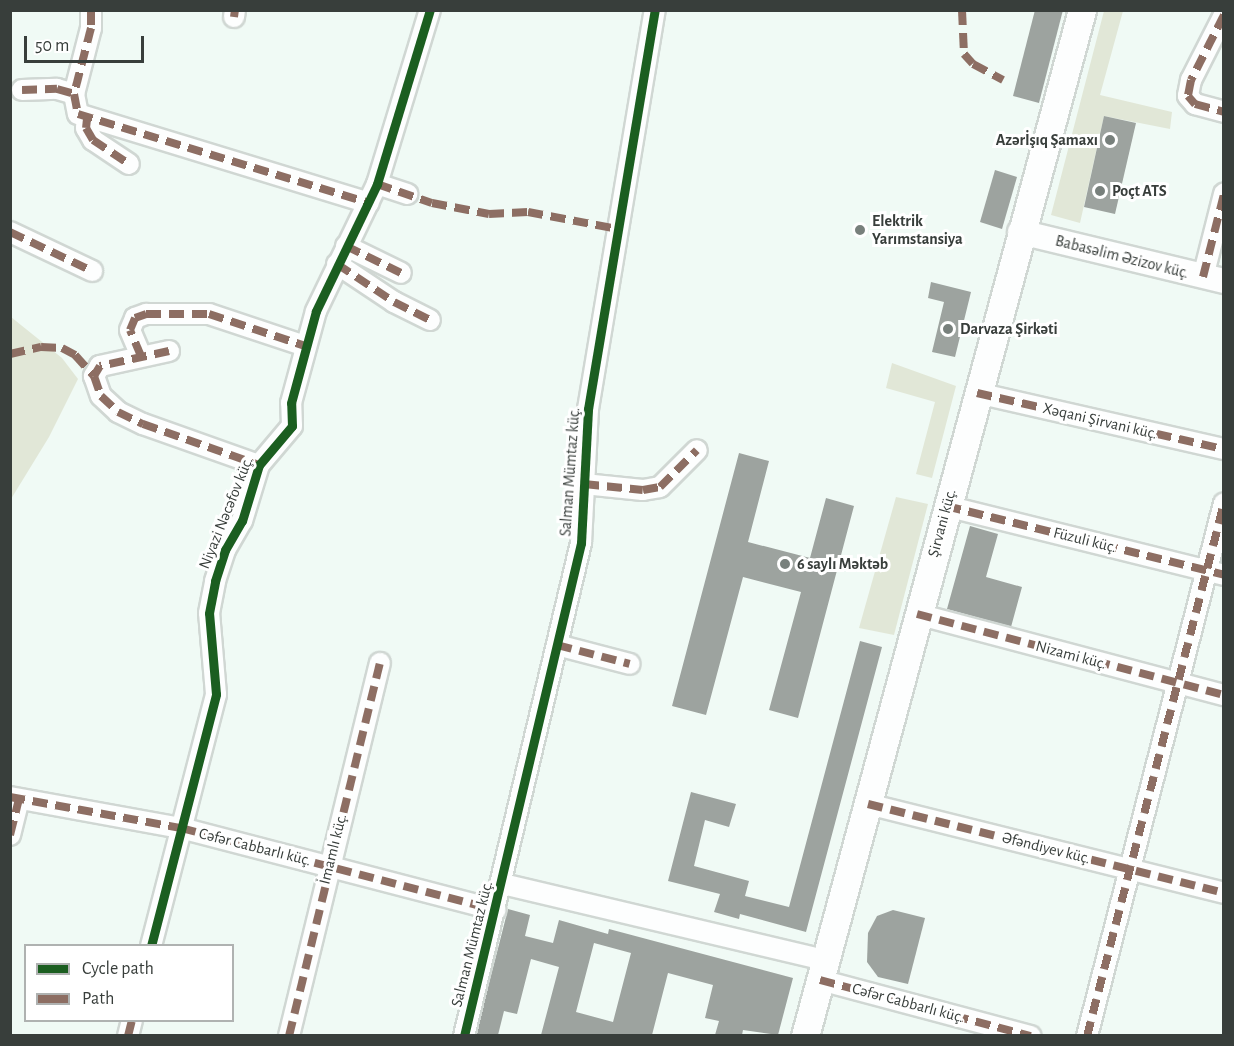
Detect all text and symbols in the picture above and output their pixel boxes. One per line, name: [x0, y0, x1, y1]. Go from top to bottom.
scale bar: [27, 24, 147, 62]
text: 50 m: [35, 37, 69, 55]
place label: Azərİşıq Şamaxı: [996, 130, 1098, 150]
marker: Azərİşıq Şamaxı: [1103, 133, 1117, 147]
place label: Poçt ATS: [1112, 181, 1167, 201]
marker: Poçt ATS: [1093, 184, 1107, 198]
place label: Elektrik Yarımstansiya: [872, 211, 963, 249]
marker: Elektrik Yarımstansiya: [853, 223, 867, 237]
street label: Babasəlim Əzizov küç.: [1053, 231, 1191, 283]
place label: Darvaza Şirkəti: [960, 319, 1058, 339]
marker: Darvaza Şirkəti: [941, 322, 955, 336]
street label: Xəqani Şirvani küç.: [1041, 398, 1159, 444]
street label: Salman Mümtaz küç.: [556, 407, 584, 537]
street label: Niyazi Nəcəfov küç.: [195, 454, 257, 572]
street label: Şirvani küç.: [924, 487, 960, 559]
street label: Füzuli küç.: [1051, 523, 1119, 557]
place label: 6 saylı Məktəb: [797, 554, 888, 574]
marker: 6 saylı Məktəb: [778, 557, 792, 571]
street label: Nizami küç.: [1033, 636, 1109, 674]
street label: İmamlı küç.: [315, 812, 351, 886]
street label: Cəfər Cabbarlı küç.: [197, 824, 313, 870]
street label: Əfəndiyev küç.: [1000, 828, 1092, 868]
street label: Salman Mümtaz küç.: [447, 879, 497, 1009]
legend: [24, 944, 234, 1022]
text: Cycle path: [82, 960, 154, 978]
street label: Cəfər Cabbarlı küç.: [850, 979, 966, 1027]
text: Path: [82, 990, 114, 1008]

